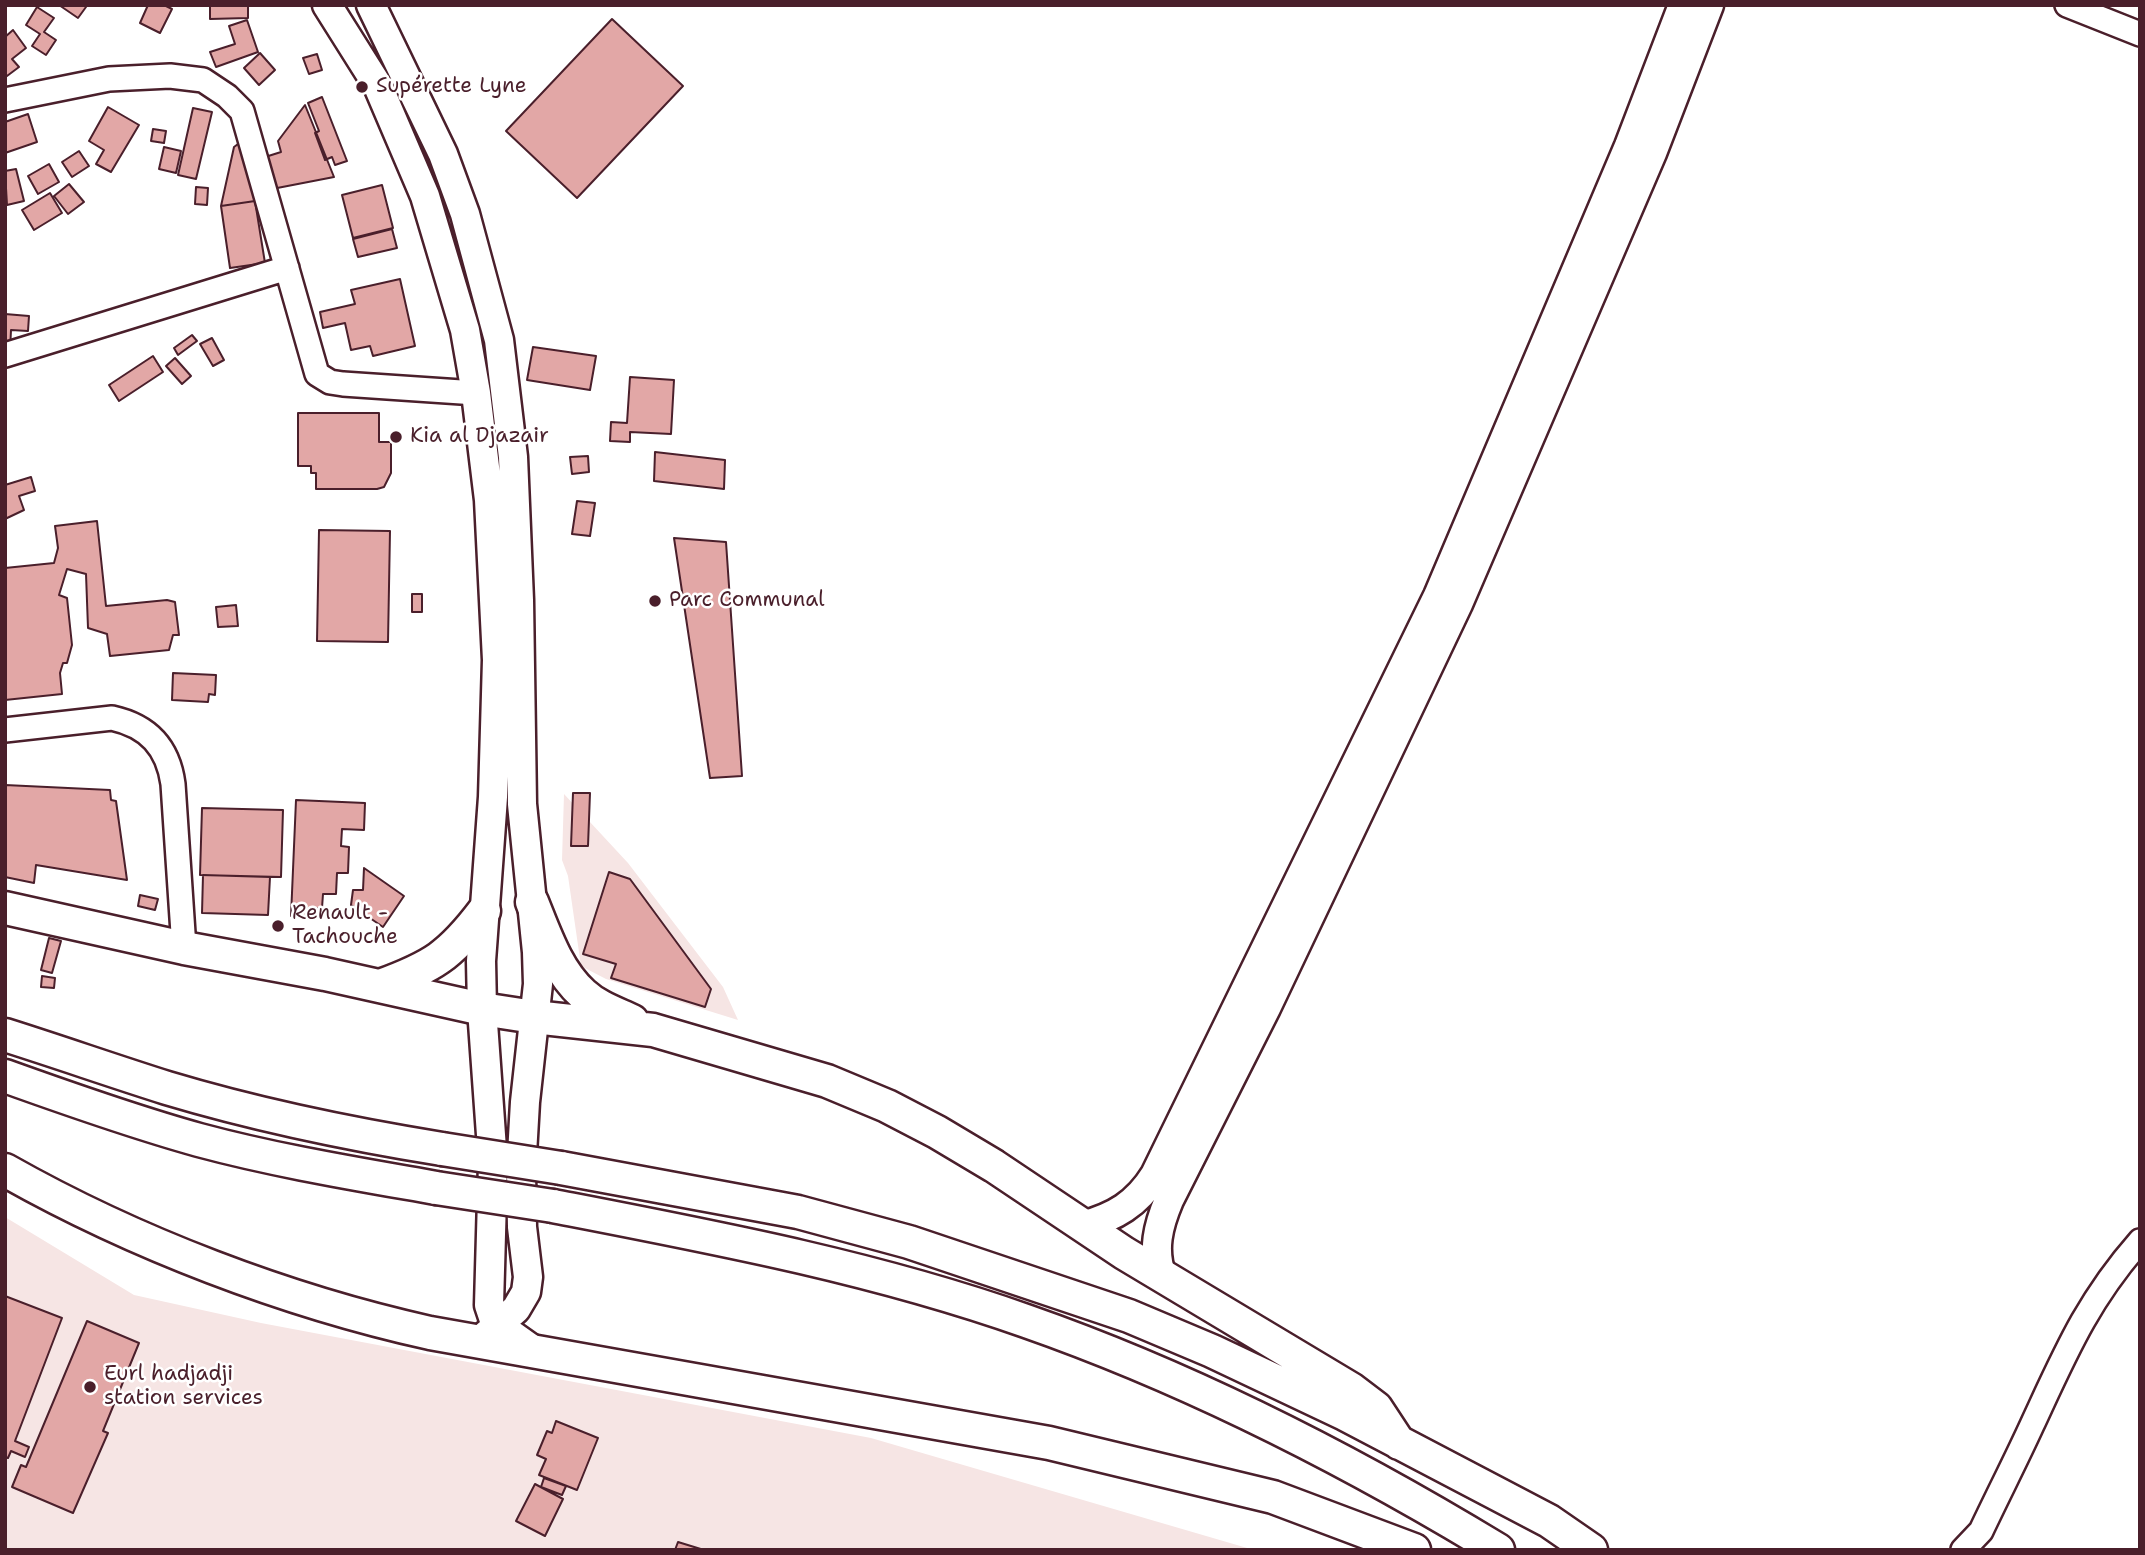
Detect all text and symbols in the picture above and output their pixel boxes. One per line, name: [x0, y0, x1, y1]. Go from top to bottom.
place label: Supérette Lyne: [376, 74, 527, 100]
marker: Supérette Lyne: [354, 79, 370, 95]
place label: Kia al Djazair: [410, 424, 549, 450]
marker: Kia al Djazair: [388, 429, 404, 445]
place label: Parc Communal: [669, 588, 825, 614]
marker: Parc Communal: [647, 593, 663, 609]
place label: Renault - Tachouche: [292, 901, 398, 951]
marker: Renault - Tachouche: [270, 918, 286, 934]
place label: Eurl hadjadji station services: [104, 1362, 263, 1412]
marker: Eurl hadjadji station services: [82, 1379, 98, 1395]

